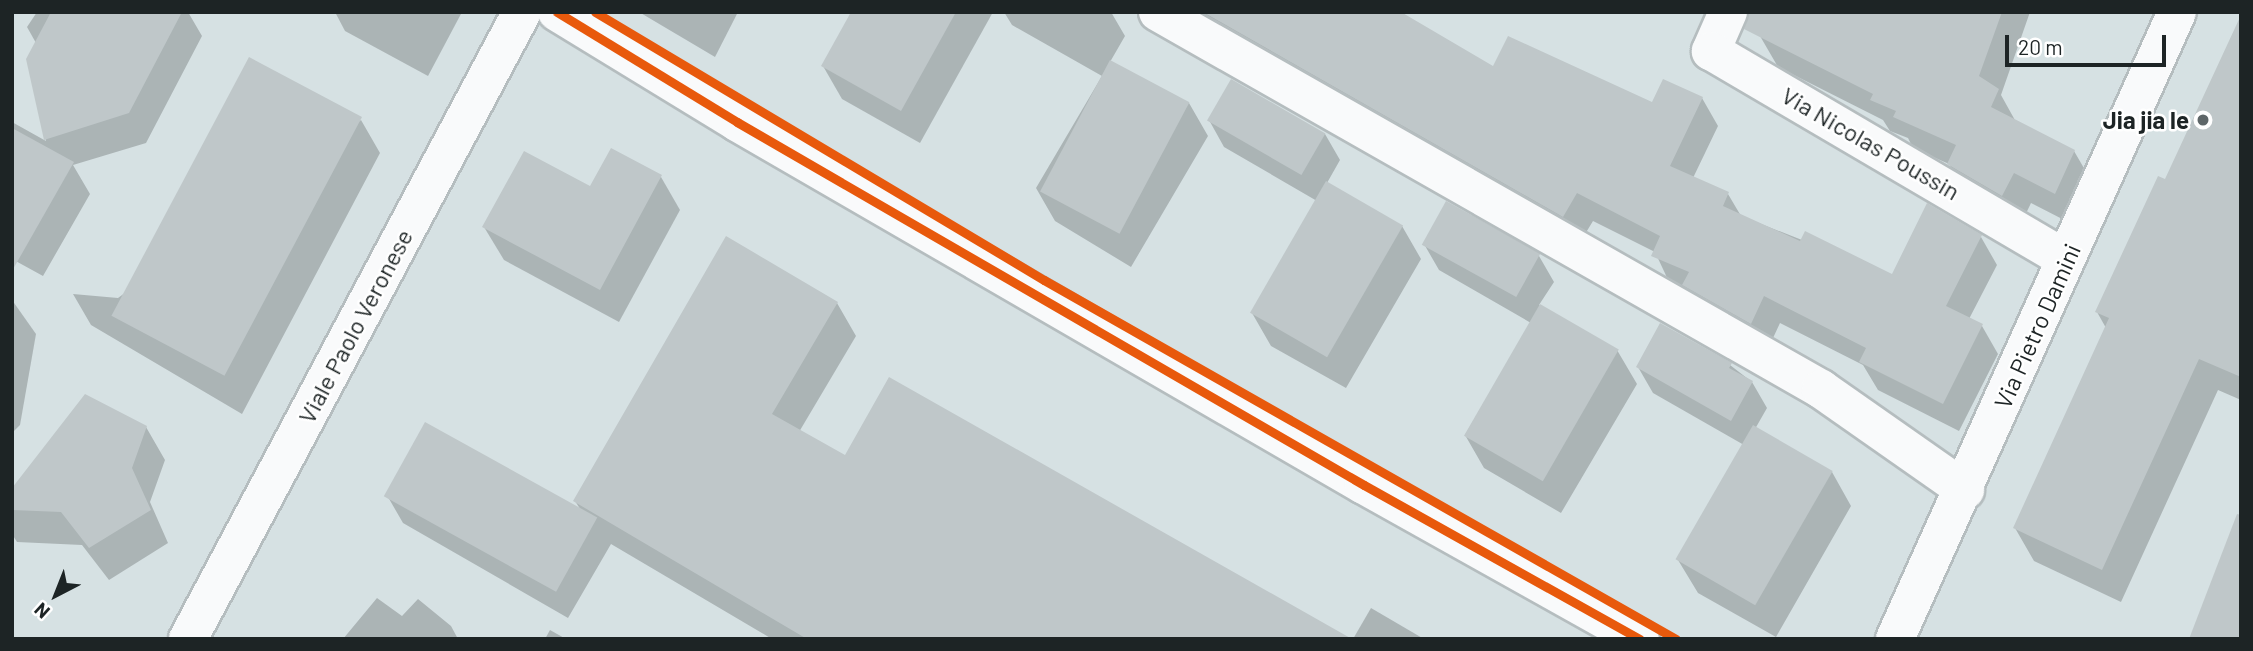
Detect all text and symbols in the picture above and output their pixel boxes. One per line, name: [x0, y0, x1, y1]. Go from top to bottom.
scale bar: [2008, 21, 2169, 65]
text: 20 m: [2018, 34, 2063, 59]
street label: Via Nicolas Poussin: [1777, 80, 1965, 206]
place label: Jia jia le: [2103, 106, 2189, 134]
marker: Jia jia le: [2195, 112, 2211, 128]
street label: Viale Paolo Veronese: [292, 224, 418, 428]
street label: Via Pietro Damini: [1988, 239, 2086, 413]
north arrow: [21, 560, 91, 630]
text: N: [29, 598, 54, 624]

